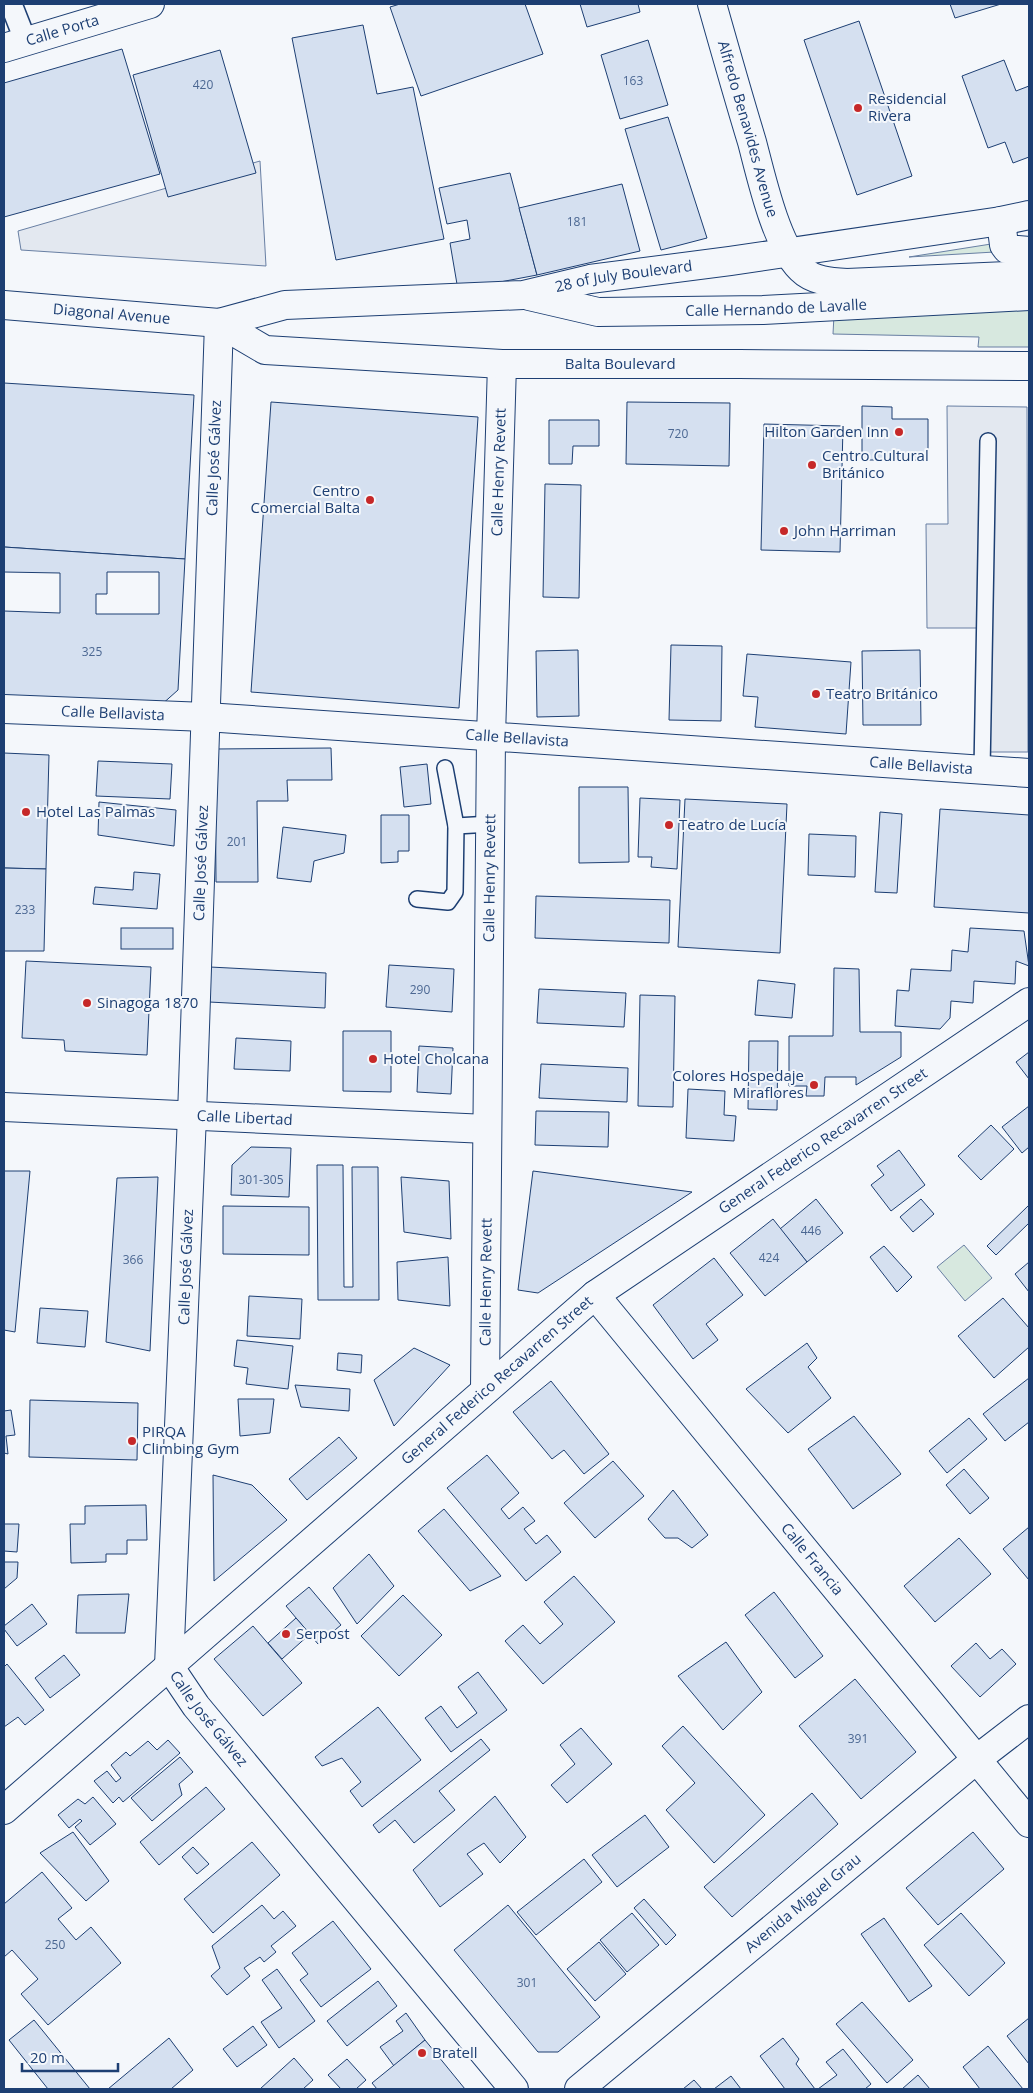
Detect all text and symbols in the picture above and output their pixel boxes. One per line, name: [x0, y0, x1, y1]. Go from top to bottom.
street label: Calle Porta: [23, 9, 101, 50]
street label: Alfredo Benavides Avenue: [714, 38, 783, 220]
house number: 163: [623, 72, 643, 89]
house number: 420: [193, 76, 213, 93]
place label: Residencial Rivera: [868, 88, 947, 125]
marker: Residencial Rivera: [852, 102, 864, 114]
house number: 181: [567, 213, 587, 230]
street label: 28 of July Boulevard: [553, 255, 693, 296]
street label: Calle Hernando de Lavalle: [685, 294, 867, 320]
street label: Diagonal Avenue: [52, 298, 171, 328]
street label: Balta Boulevard: [565, 353, 676, 373]
street label: Calle José Gálvez: [201, 400, 225, 516]
street label: Calle Henry Revett: [486, 408, 510, 537]
place label: Hilton Garden Inn: [764, 421, 889, 441]
house number: 720: [668, 425, 688, 442]
marker: Hilton Garden Inn: [893, 426, 905, 438]
place label: Centro Cultural Británico: [822, 445, 929, 482]
marker: Centro Cultural Británico: [806, 459, 818, 471]
place label: Centro Comercial Balta: [251, 480, 360, 517]
marker: Centro Comercial Balta: [364, 494, 376, 506]
place label: John Harriman: [792, 520, 896, 540]
marker: John Harriman: [778, 525, 790, 537]
house number: 325: [82, 643, 102, 660]
place label: Teatro Británico: [826, 683, 938, 703]
marker: Teatro Británico: [810, 688, 822, 700]
street label: Calle Bellavista: [61, 700, 165, 724]
street label: Calle Bellavista: [465, 724, 570, 751]
street label: Calle Bellavista: [869, 751, 974, 778]
place label: Hotel Las Palmas: [36, 801, 155, 821]
street label: Calle José Gálvez: [188, 805, 212, 921]
marker: Hotel Las Palmas: [20, 806, 32, 818]
street label: Calle Henry Revett: [478, 814, 499, 942]
place label: Teatro de Lucía: [679, 814, 786, 834]
marker: Teatro de Lucía: [663, 819, 675, 831]
house number: 201: [227, 833, 247, 850]
house number: 233: [15, 901, 35, 918]
house number: 290: [410, 981, 430, 998]
place label: Sinagoga 1870: [97, 992, 198, 1012]
marker: Sinagoga 1870: [81, 997, 93, 1009]
place label: Hotel Cholcana: [383, 1048, 489, 1068]
marker: Hotel Cholcana: [367, 1053, 379, 1065]
street label: General Federico Recavarren Street: [714, 1063, 931, 1218]
place label: Colores Hospedaje Miraflores: [673, 1065, 804, 1102]
marker: Colores Hospedaje Miraflores: [808, 1079, 820, 1091]
street label: Calle Libertad: [196, 1105, 293, 1129]
house number: 301-305: [238, 1171, 284, 1188]
street label: Calle José Gálvez: [173, 1209, 197, 1325]
street label: Calle Henry Revett: [474, 1218, 496, 1346]
house number: 446: [801, 1222, 821, 1239]
house number: 424: [759, 1249, 779, 1266]
house number: 366: [123, 1251, 143, 1268]
street label: General Federico Recavarren Street: [396, 1291, 596, 1469]
place label: PIRQA Climbing Gym: [142, 1421, 239, 1458]
marker: PIRQA Climbing Gym: [126, 1435, 138, 1447]
street label: Calle Francia: [777, 1518, 849, 1599]
place label: Serpost: [296, 1623, 349, 1643]
marker: Serpost: [280, 1628, 292, 1640]
street label: Calle José Gálvez: [166, 1666, 253, 1770]
house number: 391: [848, 1730, 868, 1747]
street label: Avenida Miguel Grau: [740, 1848, 865, 1957]
house number: 250: [45, 1936, 65, 1953]
house number: 301: [517, 1974, 537, 1991]
scale bar: [22, 2040, 119, 2072]
place label: Bratell: [432, 2042, 478, 2062]
text: 20 m: [30, 2047, 65, 2067]
marker: Bratell: [416, 2047, 428, 2059]

